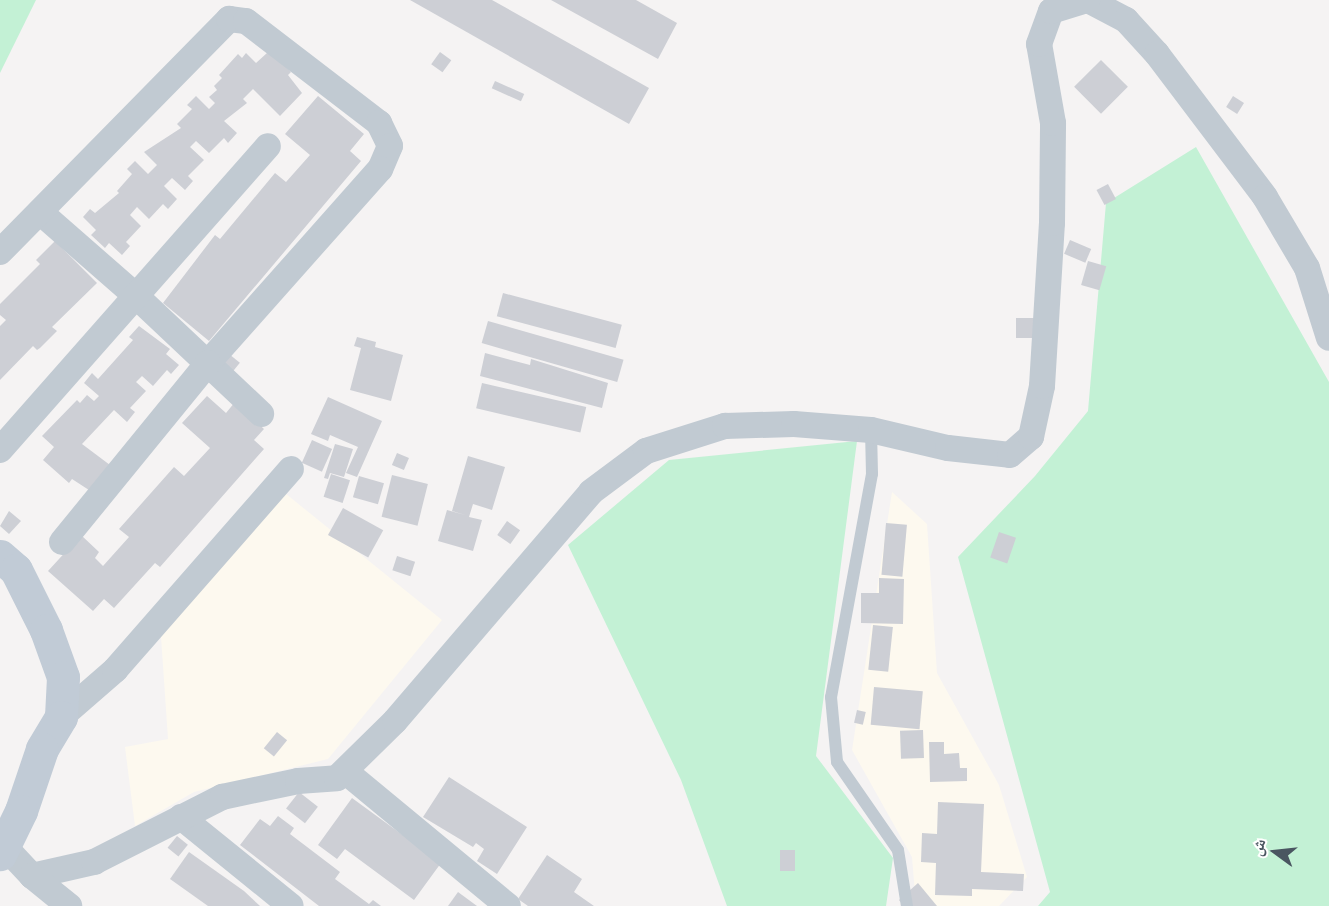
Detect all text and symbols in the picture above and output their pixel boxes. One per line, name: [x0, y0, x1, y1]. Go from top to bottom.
north arrow: [1245, 822, 1305, 882]
text: ش: [1246, 837, 1269, 858]

